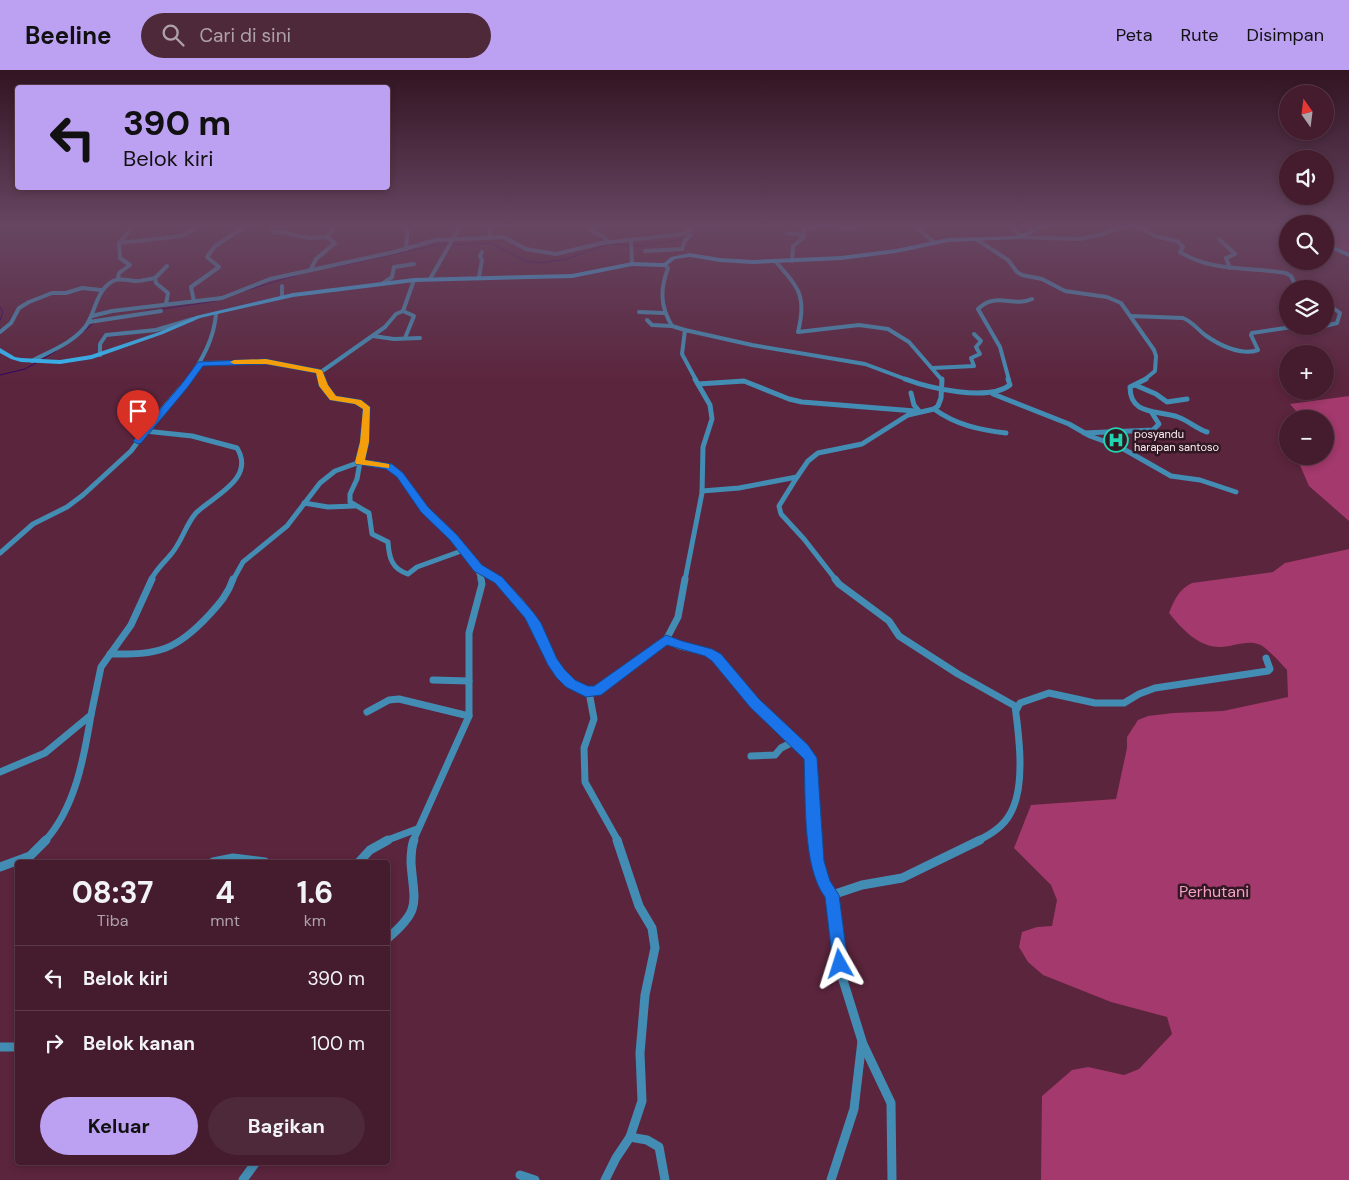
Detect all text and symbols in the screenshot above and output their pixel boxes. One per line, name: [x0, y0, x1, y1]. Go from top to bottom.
search box: [141, 13, 491, 58]
text: Beeline: [25, 20, 111, 51]
icon: search: [159, 21, 187, 49]
text: Cari di sini: [199, 23, 291, 48]
text: Peta: [1116, 23, 1152, 47]
text: Rute: [1180, 23, 1219, 47]
text: Disimpan: [1247, 23, 1324, 47]
north arrow: [1279, 85, 1334, 140]
map controls: [1279, 85, 1334, 465]
text: 390 m: [123, 100, 231, 146]
icon: left: [40, 105, 105, 170]
text: Belok kiri: [123, 144, 213, 173]
button: sound: [1279, 150, 1334, 205]
button: search: [1279, 215, 1334, 270]
button: layers: [1279, 280, 1334, 335]
button: +: [1279, 345, 1334, 400]
pin: [117, 390, 159, 441]
icon: arrive: [124, 397, 152, 425]
button: −: [1279, 410, 1334, 465]
hospital icon: posyandu harapan santoso: [1103, 427, 1129, 453]
place label: posyandu harapan santoso: [1134, 427, 1219, 454]
text: 08:37: [72, 873, 153, 912]
text: 4: [215, 873, 235, 912]
text: 1.6: [297, 873, 333, 912]
park label: Perhutani: [1179, 881, 1249, 902]
text: Tiba: [97, 910, 128, 931]
text: mnt: [210, 910, 240, 931]
text: km: [304, 910, 326, 931]
position arrow: [813, 937, 865, 989]
icon: left: [40, 964, 68, 992]
text: Belok kiri: [83, 966, 168, 991]
text: 390 m: [307, 966, 365, 991]
icon: right: [40, 1029, 68, 1057]
text: Belok kanan: [83, 1031, 195, 1056]
text: 100 m: [311, 1031, 365, 1056]
button: Keluar: [40, 1097, 198, 1155]
button: Bagikan: [208, 1097, 365, 1155]

